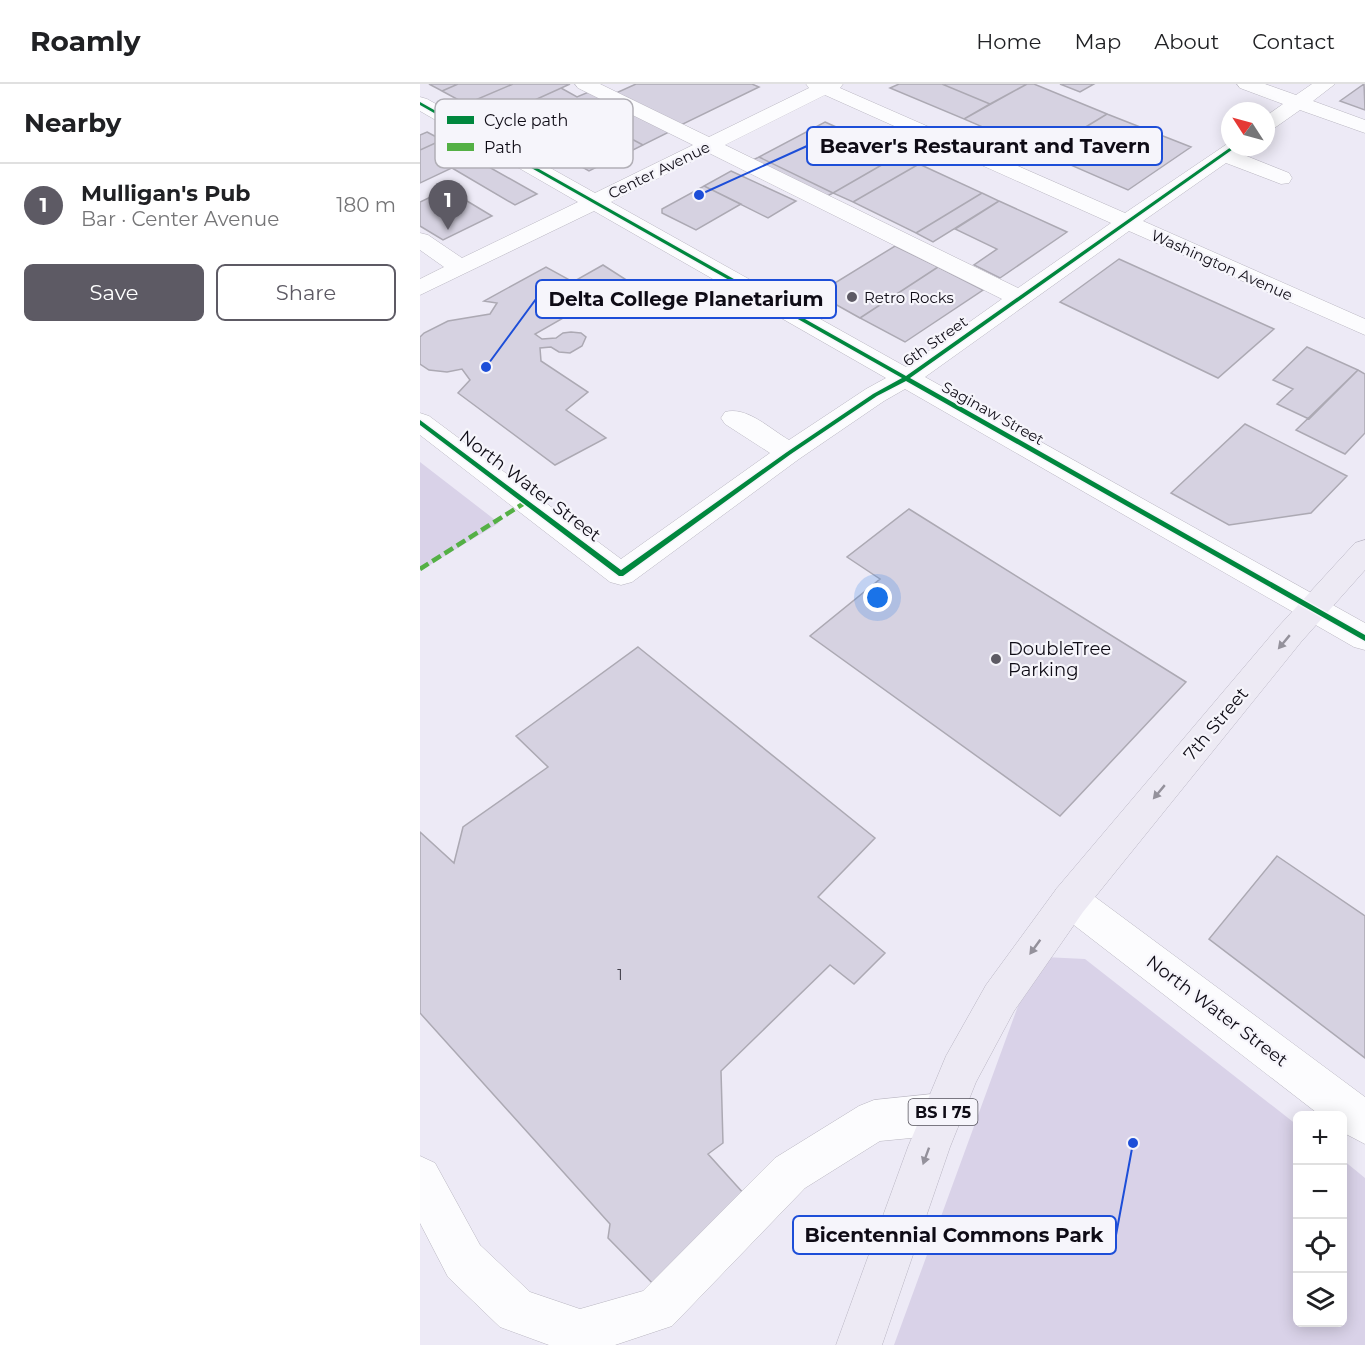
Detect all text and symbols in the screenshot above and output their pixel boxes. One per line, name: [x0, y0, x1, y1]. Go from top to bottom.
text: Roamly: [30, 24, 140, 58]
text: Home: [976, 29, 1041, 54]
text: Map: [1074, 29, 1121, 54]
text: About: [1154, 29, 1219, 54]
text: Contact: [1252, 29, 1335, 54]
legend: [435, 99, 633, 168]
north arrow: [1221, 102, 1275, 156]
text: Nearby: [24, 107, 121, 139]
text: Cycle path: [484, 111, 568, 130]
callout: Beaver's Restaurant and Tavern: [807, 127, 1162, 165]
text: Beaver's Restaurant and Tavern: [820, 134, 1150, 158]
street label: Center Avenue: [605, 137, 713, 203]
text: Path: [484, 138, 522, 157]
text: Mulligan's Pub: [81, 180, 251, 207]
pin: 1: [429, 180, 468, 230]
text: 1: [40, 193, 47, 217]
text: 180 m: [336, 193, 396, 217]
text: Bar · Center Avenue: [81, 207, 279, 231]
street label: Washington Avenue: [1148, 225, 1296, 305]
button: Save: [24, 264, 204, 321]
button: Share: [216, 264, 396, 321]
callout: Delta College Planetarium: [536, 280, 836, 318]
text: Delta College Planetarium: [548, 287, 824, 311]
place label: Retro Rocks: [864, 288, 954, 307]
marker: Retro Rocks: [845, 290, 859, 304]
street label: 6th Street: [899, 312, 971, 370]
street label: Saginaw Street: [939, 377, 1047, 449]
street label: North Water Street: [455, 426, 605, 546]
your location: [863, 583, 892, 612]
one-way arrow: [1278, 634, 1291, 649]
place label: DoubleTree Parking: [1008, 638, 1111, 681]
marker: DoubleTree Parking: [989, 652, 1003, 666]
street label: 7th Street: [1179, 683, 1253, 765]
one-way arrow: [1153, 784, 1166, 800]
one-way arrow: [1029, 938, 1041, 954]
street label: North Water Street: [1142, 951, 1292, 1071]
house number: 1: [617, 965, 623, 984]
road number: BS I 75: [908, 1099, 978, 1125]
map controls: [1293, 1111, 1347, 1327]
button: +: [1293, 1111, 1347, 1165]
one-way arrow: [920, 1147, 930, 1165]
button: −: [1293, 1165, 1347, 1219]
callout: Bicentennial Commons Park: [793, 1216, 1116, 1254]
button: locate: [1293, 1219, 1347, 1273]
text: Bicentennial Commons Park: [805, 1223, 1104, 1247]
button: layers: [1293, 1273, 1347, 1327]

